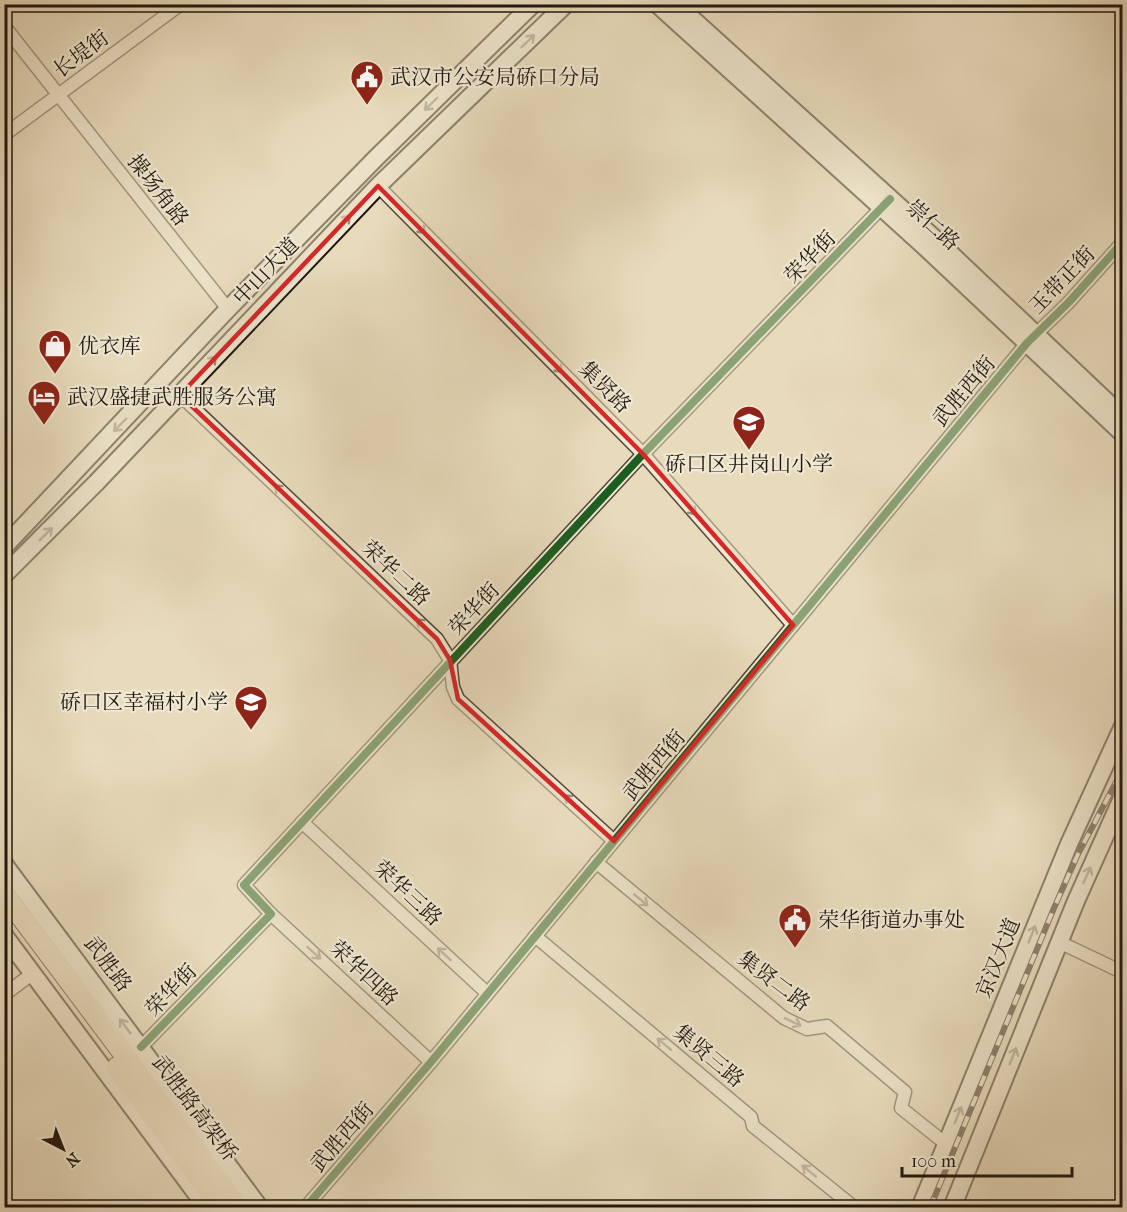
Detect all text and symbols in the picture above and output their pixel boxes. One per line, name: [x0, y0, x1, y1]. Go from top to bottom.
street label: 长堤街: [49, 25, 113, 83]
one-way arrow: [521, 33, 536, 48]
public building icon: 武汉市公安局硚口分局: [349, 59, 385, 106]
place label: 武汉市公安局硚口分局: [390, 65, 600, 89]
one-way arrow: [424, 96, 439, 111]
street label: 操场角路: [123, 150, 193, 230]
street label: 崇仁路: [902, 195, 964, 255]
one-way arrow: [337, 214, 352, 229]
one-way arrow: [412, 220, 427, 235]
street label: 荣华街: [779, 226, 841, 288]
street label: 中山大道: [228, 232, 304, 310]
street label: 玉带正街: [1024, 241, 1100, 319]
shop icon: 优衣库: [37, 328, 73, 375]
place label: 优衣库: [78, 334, 141, 358]
street label: 武胜西街: [928, 351, 1000, 431]
one-way arrow: [203, 355, 217, 370]
street label: 集贤路: [574, 356, 636, 418]
one-way arrow: [549, 358, 564, 373]
hotel icon: 武汉盛捷武胜服务公寓: [26, 379, 62, 426]
place label: 武汉盛捷武胜服务公寓: [67, 385, 277, 409]
school or university icon: 硚口区井岗山小学: [731, 404, 767, 451]
one-way arrow: [113, 417, 128, 432]
place label: 硚口区井岗山小学: [665, 452, 833, 476]
one-way arrow: [274, 484, 289, 498]
one-way arrow: [683, 500, 697, 515]
one-way arrow: [38, 526, 53, 541]
street label: 荣华二路: [357, 536, 435, 610]
street label: 荣华街: [444, 578, 504, 640]
one-way arrow: [415, 618, 430, 633]
school or university icon: 硚口区幸福村小学: [233, 684, 269, 731]
place label: 硚口区幸福村小学: [60, 690, 228, 714]
street label: 武胜西街: [618, 725, 690, 805]
one-way arrow: [564, 795, 579, 809]
street label: 荣华三路: [369, 856, 447, 930]
one-way arrow: [1082, 867, 1094, 885]
one-way arrow: [633, 893, 649, 906]
public building icon: 荣华街道办事处: [777, 902, 813, 949]
place label: 荣华街道办事处: [818, 908, 965, 932]
street label: 京汉大道: [971, 915, 1025, 1001]
one-way arrow: [1027, 925, 1038, 944]
street label: 武胜路: [79, 932, 137, 996]
street label: 荣华四路: [325, 936, 403, 1010]
one-way arrow: [306, 946, 321, 961]
one-way arrow: [437, 946, 452, 961]
street label: 集贤二路: [733, 946, 815, 1016]
street label: 荣华街: [140, 959, 202, 1021]
one-way arrow: [783, 1017, 801, 1028]
one-way arrow: [119, 1018, 131, 1034]
street label: 集贤三路: [669, 1020, 749, 1092]
one-way arrow: [657, 1037, 672, 1051]
one-way arrow: [1008, 1047, 1019, 1065]
street label: 武胜路高架桥: [148, 1050, 242, 1166]
street label: 武胜西街: [305, 1097, 379, 1177]
one-way arrow: [953, 1106, 964, 1124]
north arrow: [33, 1119, 93, 1179]
scale bar: [902, 1140, 1072, 1178]
text: N: [61, 1149, 84, 1171]
text: 100 m: [911, 1151, 956, 1172]
one-way arrow: [802, 1164, 817, 1178]

